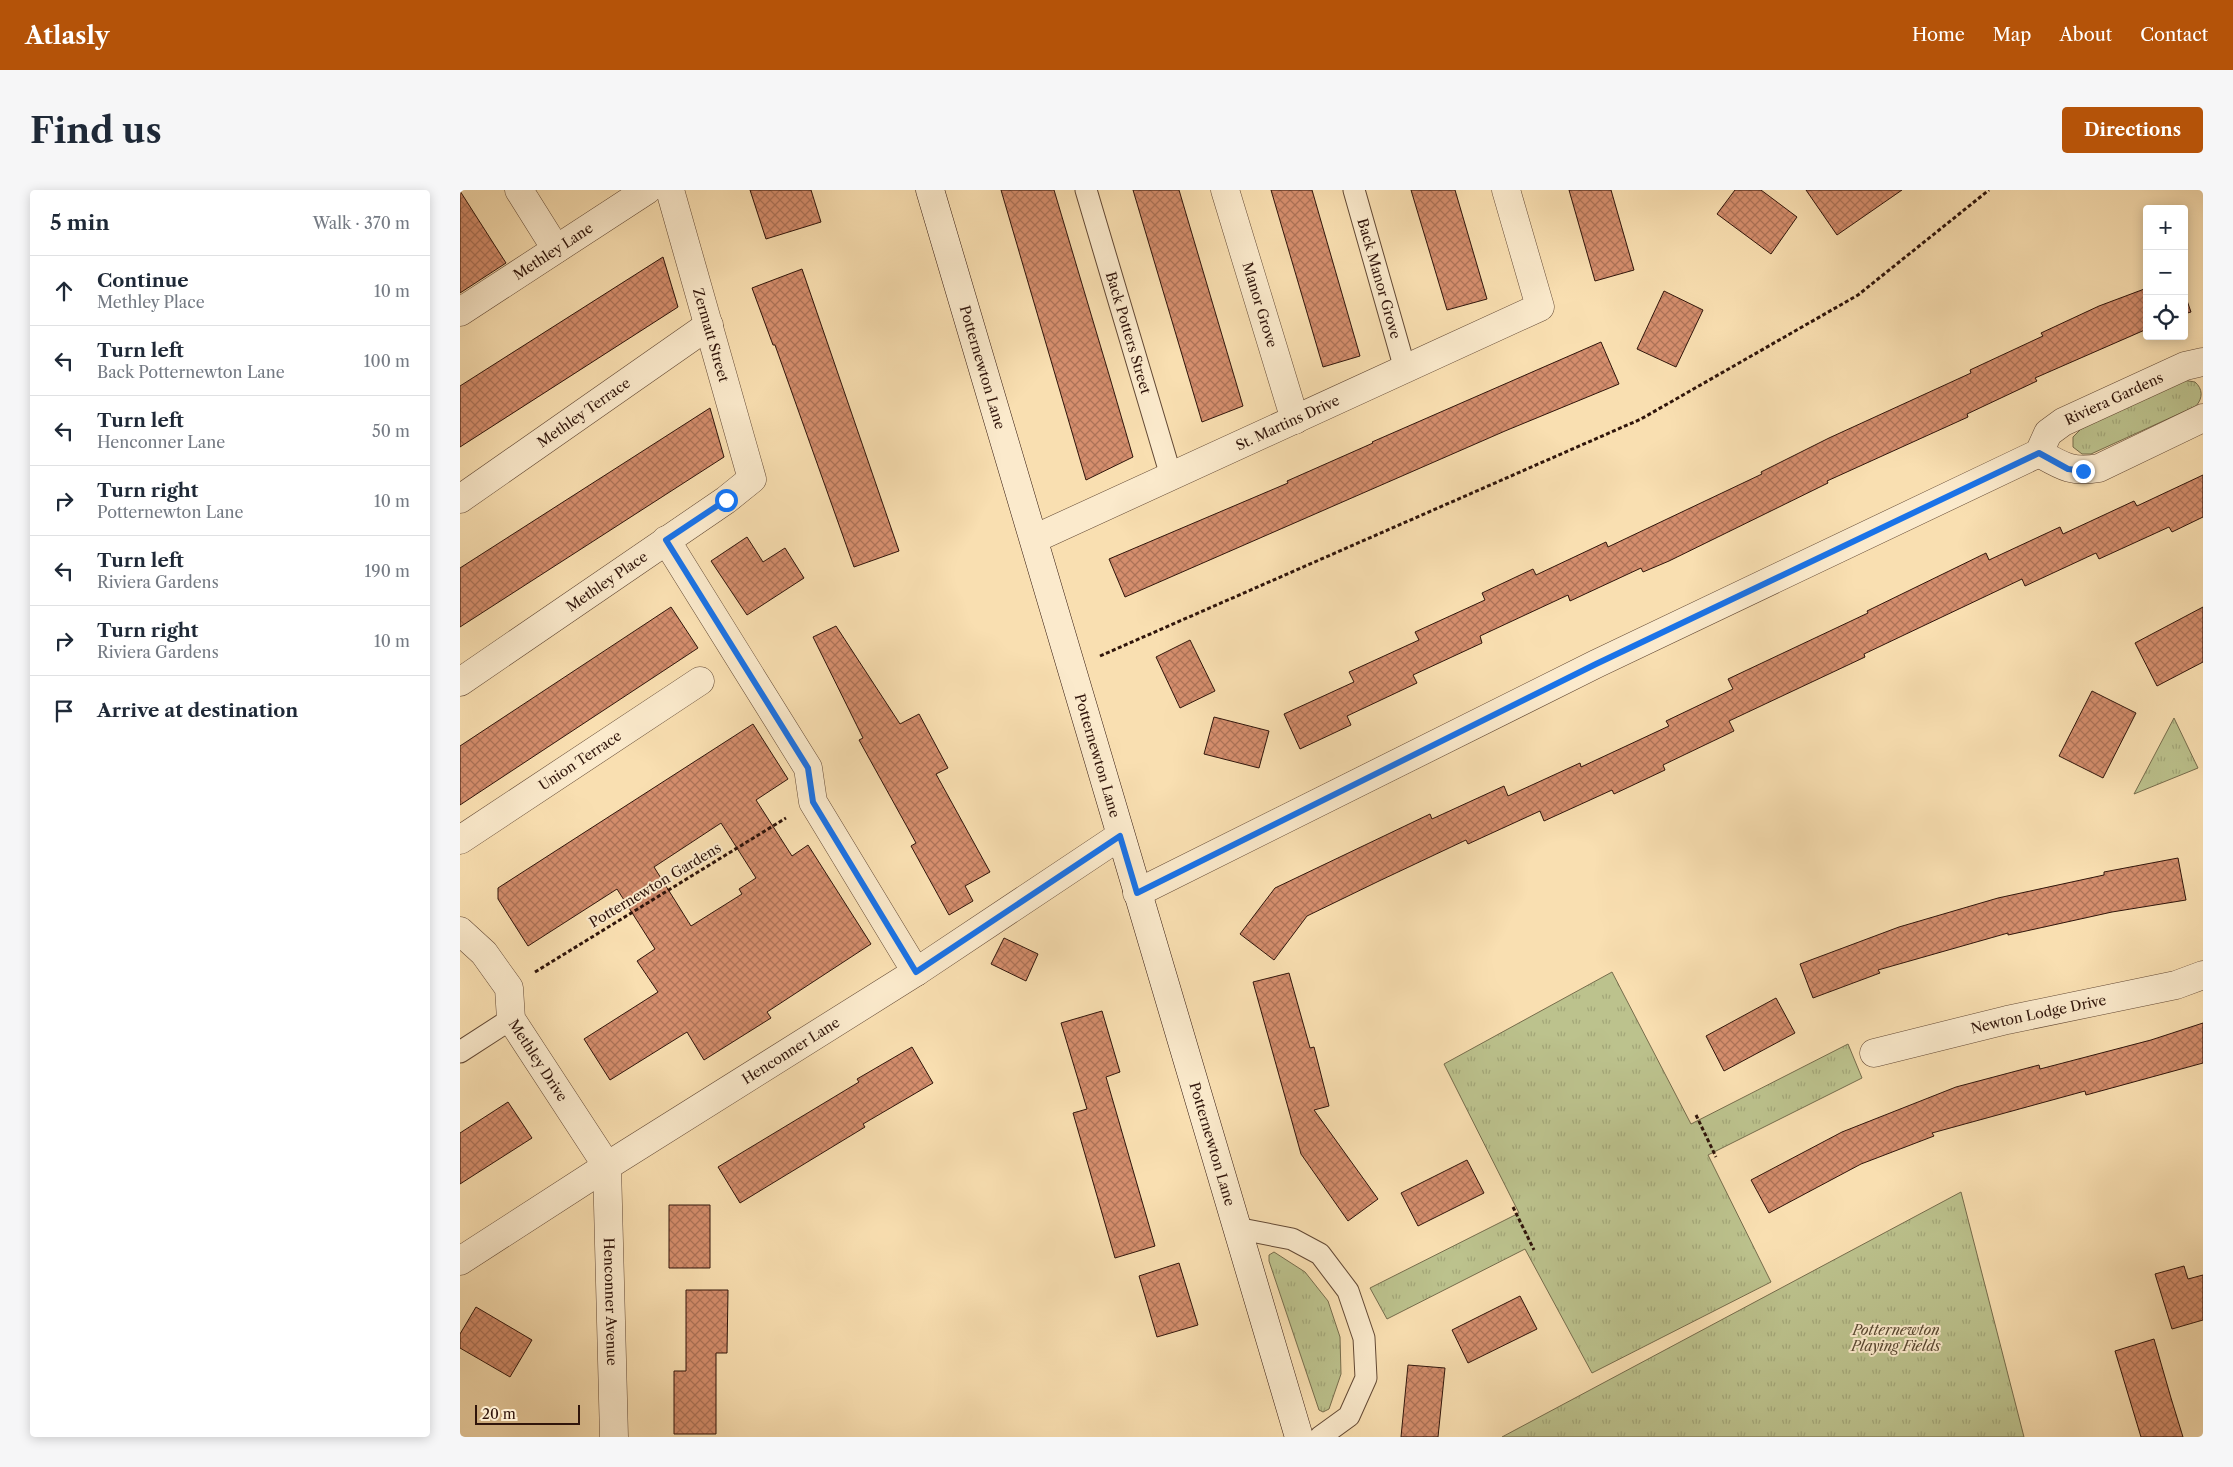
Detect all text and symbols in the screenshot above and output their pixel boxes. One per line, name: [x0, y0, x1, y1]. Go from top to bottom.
text: Atlasly: [25, 21, 109, 50]
text: Home: [1912, 24, 1965, 46]
text: Map: [1993, 24, 2031, 46]
text: About: [2059, 24, 2112, 46]
text: Contact: [2140, 24, 2208, 46]
button: Directions: [2062, 107, 2203, 153]
text: Find us: [30, 109, 162, 152]
map controls: [2143, 205, 2188, 340]
button: +: [2143, 205, 2188, 250]
text: 5 min: [50, 210, 110, 235]
text: Walk · 370 m: [313, 213, 410, 233]
street label: Back Manor Grove: [1354, 216, 1405, 341]
street label: Methley Lane: [510, 219, 596, 284]
button: −: [2143, 250, 2188, 295]
street label: Manor Grove: [1238, 260, 1281, 350]
text: Continue: [97, 269, 189, 292]
street label: Back Potters Street: [1102, 269, 1155, 396]
icon: ahead: [50, 277, 78, 305]
text: 10 m: [374, 281, 410, 301]
street label: Zermatt Street: [689, 286, 733, 384]
text: Methley Place: [97, 292, 205, 312]
button: locate: [2143, 295, 2188, 340]
street label: Potternewton Lane: [956, 303, 1009, 432]
text: Turn left: [97, 339, 184, 362]
icon: left: [50, 347, 78, 375]
text: 100 m: [364, 351, 410, 371]
text: Back Potternewton Lane: [97, 362, 285, 382]
street label: Riviera Gardens: [2062, 368, 2166, 429]
street label: Methley Terrace: [534, 374, 634, 451]
street label: St. Martins Drive: [1233, 391, 1343, 454]
text: Turn left: [97, 409, 184, 432]
icon: left: [50, 417, 78, 445]
text: 50 m: [372, 421, 410, 441]
text: Henconner Lane: [97, 432, 225, 452]
route end: [2072, 460, 2095, 483]
text: Turn right: [97, 479, 198, 502]
icon: right: [50, 487, 78, 515]
route start: [715, 489, 738, 512]
text: 10 m: [374, 491, 410, 511]
text: Potternewton Lane: [97, 502, 244, 522]
street label: Methley Place: [563, 547, 651, 616]
text: Turn left: [97, 549, 184, 572]
icon: left: [50, 557, 78, 585]
text: 190 m: [365, 561, 410, 581]
text: Riviera Gardens: [97, 572, 219, 592]
text: Turn right: [97, 619, 198, 642]
icon: right: [50, 627, 78, 655]
text: 10 m: [374, 631, 410, 651]
text: Riviera Gardens: [97, 642, 219, 662]
street label: Potternewton Lane: [1071, 692, 1124, 820]
icon: arrive: [50, 697, 78, 725]
text: Arrive at destination: [97, 699, 298, 722]
street label: Union Terrace: [535, 726, 625, 794]
street label: Potternewton Gardens: [586, 838, 724, 932]
street label: Newton Lodge Drive: [1969, 991, 2108, 1038]
street label: Henconner Lane: [738, 1013, 843, 1088]
street label: Methley Drive: [505, 1016, 571, 1105]
street label: Potternewton Lane: [1185, 1080, 1239, 1208]
street label: Henconner Avenue: [600, 1237, 621, 1366]
park label: Potternewton Playing Fields: [1850, 1321, 1942, 1355]
scale bar: [475, 1402, 580, 1425]
text: 20 m: [482, 1405, 516, 1423]

